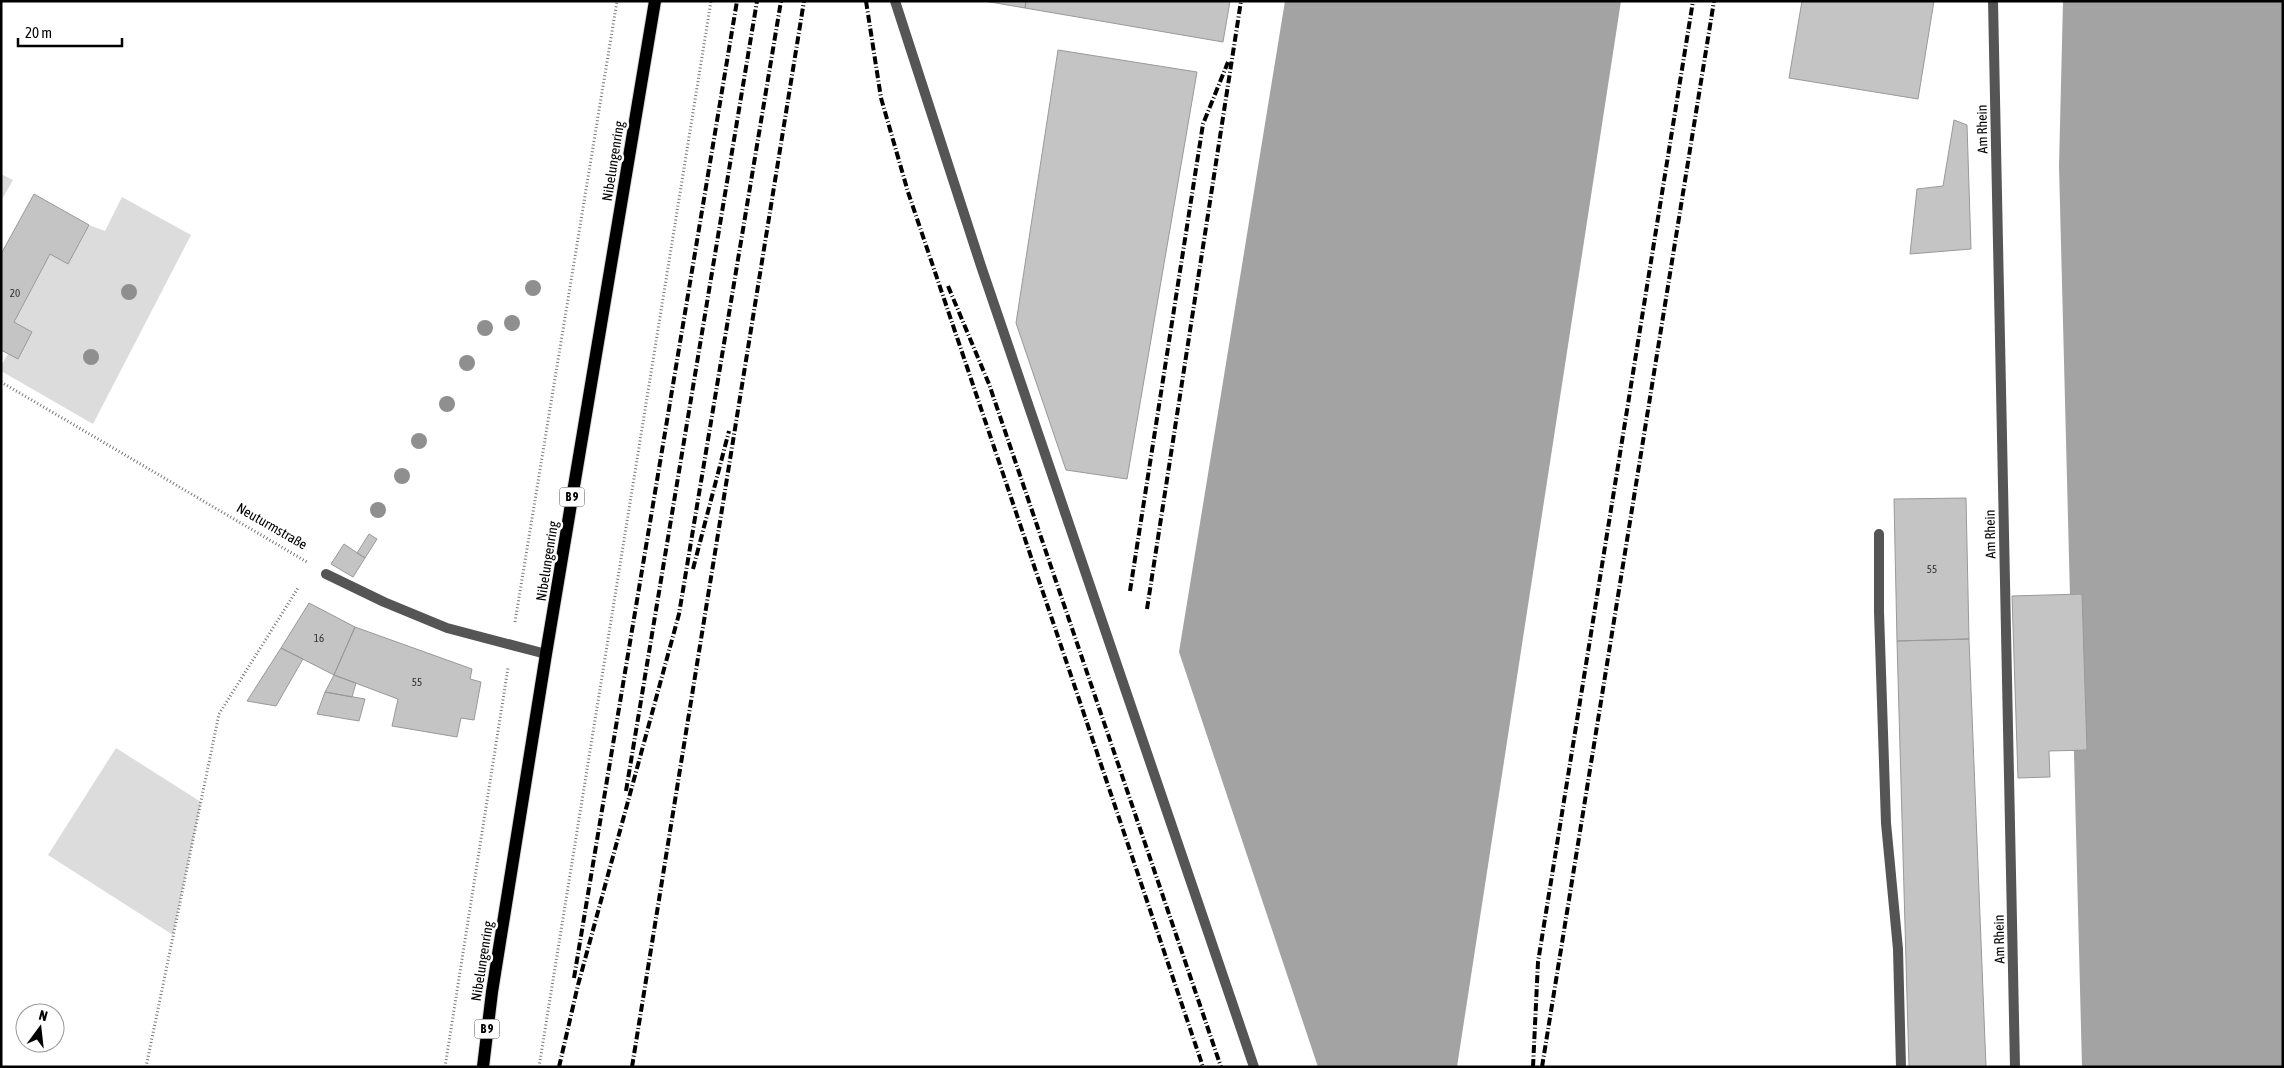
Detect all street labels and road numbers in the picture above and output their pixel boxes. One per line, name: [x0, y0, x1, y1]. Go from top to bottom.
street label: Am Rhein: [1974, 104, 1990, 154]
street label: Nibelungenring: [599, 120, 627, 202]
road number: B 9: [560, 488, 584, 507]
street label: Neuturmstraße: [234, 499, 310, 553]
street label: Am Rhein: [1982, 509, 1998, 559]
street label: Nibelungenring: [533, 520, 561, 602]
street label: Am Rhein: [1991, 914, 2007, 964]
street label: Nibelungenring: [468, 920, 496, 1002]
road number: B 9: [474, 1020, 500, 1038]

